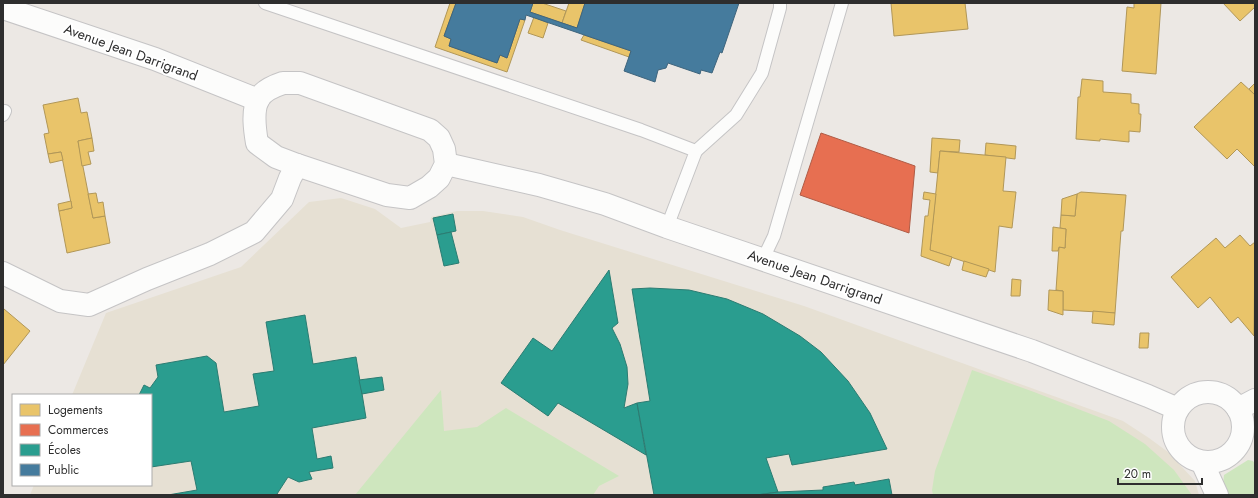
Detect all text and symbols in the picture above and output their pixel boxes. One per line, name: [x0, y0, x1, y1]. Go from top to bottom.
street label: Avenue Jean Darrigrand: [61, 18, 201, 86]
street label: Avenue Jean Darrigrand: [745, 245, 885, 309]
legend: [12, 394, 152, 486]
text: Logements: [48, 401, 103, 419]
text: Commerces: [48, 421, 109, 439]
text: Écoles: [48, 441, 81, 459]
scale bar: [1118, 460, 1202, 486]
text: Public: [48, 461, 79, 479]
text: 20 m: [1124, 465, 1151, 483]

